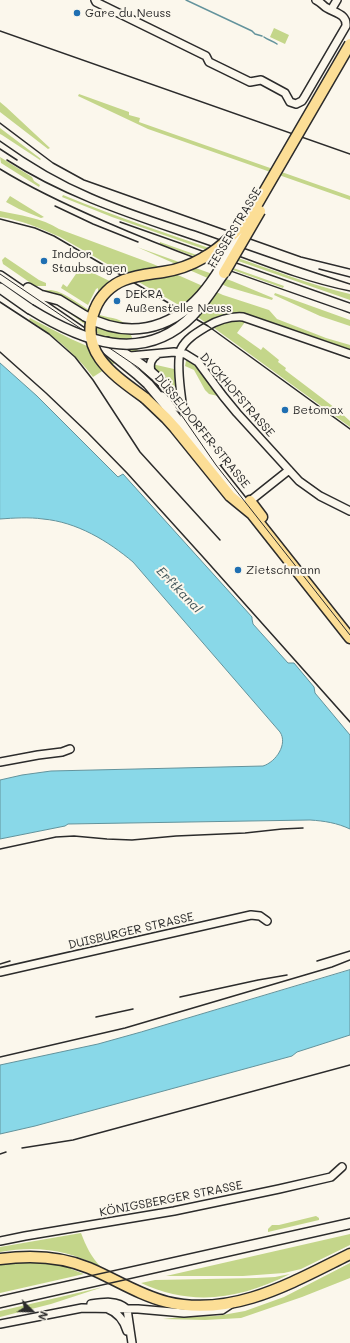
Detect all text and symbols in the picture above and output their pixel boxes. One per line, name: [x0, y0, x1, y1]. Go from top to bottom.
place label: Gare du Neuss: [85, 6, 171, 20]
marker: Gare du Neuss: [72, 8, 82, 18]
street label: FESSERSTRASSE: [205, 185, 265, 271]
place label: Indoor Staubsaugen: [52, 247, 127, 275]
marker: Indoor Staubsaugen: [39, 256, 49, 266]
place label: DEKRA Außenstelle Neuss: [125, 287, 232, 315]
marker: DEKRA Außenstelle Neuss: [112, 296, 122, 306]
street label: DYCKHOFSTRASSE: [197, 350, 277, 440]
street label: DÜSSELDORFER STRASSE: [151, 371, 253, 491]
place label: Betomax: [293, 403, 343, 417]
marker: Betomax: [280, 405, 290, 415]
place label: Zietschmann: [246, 563, 320, 577]
water label: Erftkanal: [153, 564, 205, 616]
marker: Zietschmann: [233, 565, 243, 575]
street label: DUISBURGER STRASSE: [67, 910, 195, 952]
street label: KÖNIGSBERGER STRASSE: [98, 1178, 244, 1220]
north arrow: [12, 1291, 52, 1331]
text: N: [35, 1309, 52, 1323]

